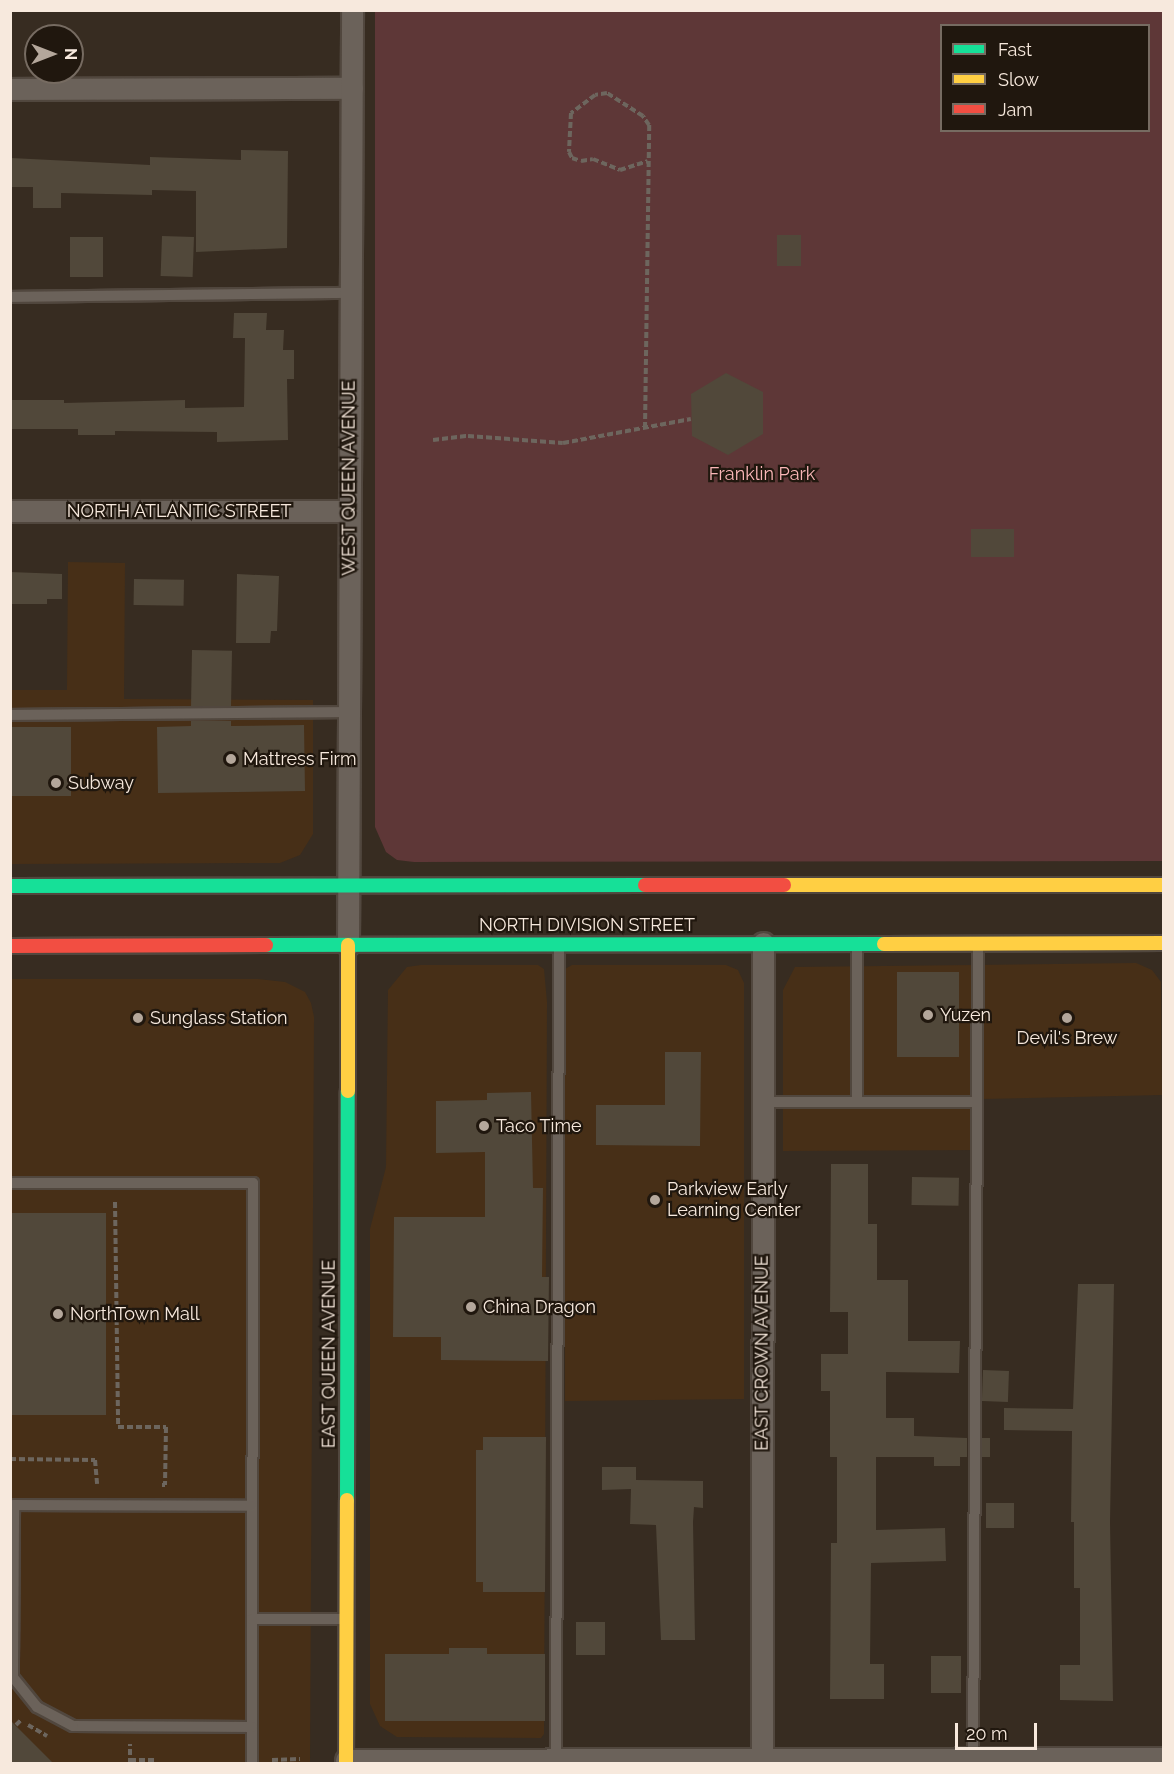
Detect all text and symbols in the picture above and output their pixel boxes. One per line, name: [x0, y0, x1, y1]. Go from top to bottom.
north arrow: [24, 24, 84, 84]
legend: [940, 24, 1150, 132]
text: Fast: [998, 39, 1032, 60]
text: N: [61, 48, 80, 60]
text: Slow: [998, 69, 1039, 90]
text: Jam: [998, 99, 1033, 120]
street label: WEST QUEEN AVENUE: [338, 380, 360, 576]
park label: Franklin Park: [709, 463, 815, 485]
street label: NORTH ATLANTIC STREET: [66, 500, 292, 522]
place label: Mattress Firm: [243, 748, 356, 770]
marker: Mattress Firm: [224, 752, 238, 766]
place label: Subway: [68, 772, 134, 794]
marker: Subway: [49, 776, 63, 790]
street label: NORTH DIVISION STREET: [479, 914, 695, 936]
place label: Yuzen: [940, 1004, 991, 1026]
place label: Sunglass Station: [150, 1007, 288, 1029]
marker: Yuzen: [921, 1008, 935, 1022]
marker: Sunglass Station: [131, 1011, 145, 1025]
marker: Devil's Brew: [1060, 1011, 1074, 1025]
place label: Devil's Brew: [1017, 1027, 1117, 1049]
place label: Taco Time: [496, 1115, 582, 1137]
marker: Taco Time: [477, 1119, 491, 1133]
place label: Parkview Early Learning Center: [667, 1179, 801, 1222]
marker: Parkview Early Learning Center: [648, 1193, 662, 1207]
street label: EAST CROWN AVENUE: [751, 1255, 773, 1451]
street label: EAST QUEEN AVENUE: [318, 1259, 340, 1449]
place label: China Dragon: [483, 1296, 596, 1318]
marker: China Dragon: [464, 1300, 478, 1314]
place label: NorthTown Mall: [70, 1303, 200, 1325]
marker: NorthTown Mall: [51, 1307, 65, 1321]
scale bar: [958, 1711, 1040, 1749]
text: 20 m: [966, 1723, 1008, 1744]

